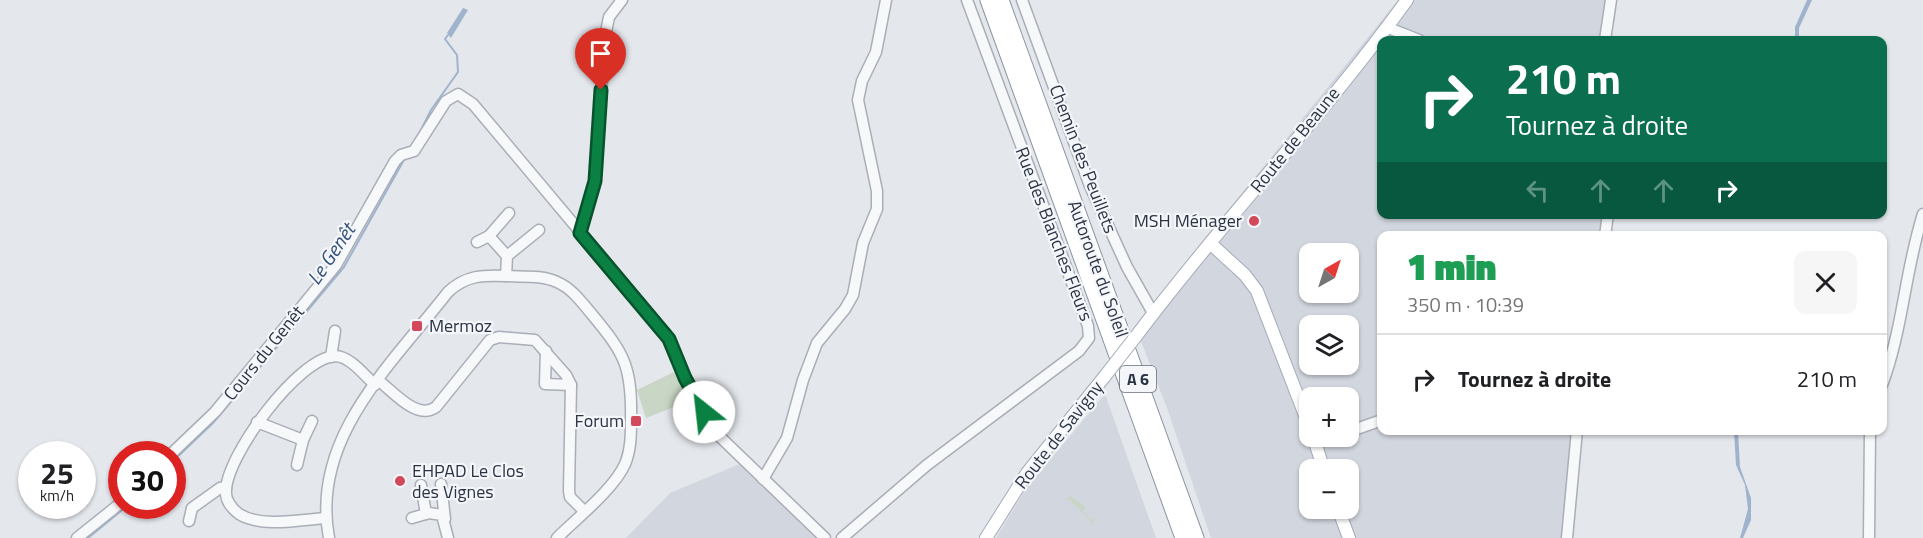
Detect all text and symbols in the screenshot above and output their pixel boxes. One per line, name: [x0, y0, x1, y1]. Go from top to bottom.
pin: [575, 28, 626, 90]
icon: arrive: [584, 37, 617, 70]
text: 210 m: [1506, 46, 1621, 110]
icon: right: [1407, 60, 1485, 138]
street label: Chemin des Peuillets: [1043, 81, 1124, 237]
street label: Route de Beaune: [1243, 81, 1346, 198]
text: Tournez à droite: [1506, 104, 1688, 145]
street label: Rue des Blanches Fleurs: [1009, 143, 1100, 325]
icon: left: [1521, 174, 1554, 207]
icon: ahead: [1584, 174, 1617, 207]
icon: ahead: [1647, 174, 1680, 207]
icon: right: [1710, 174, 1743, 207]
street label: Autoroute du Soleil: [1061, 196, 1136, 341]
place label: MSH Ménager: [1134, 207, 1242, 234]
marker: MSH Ménager: [1247, 214, 1261, 228]
water label: Le Genêt: [299, 215, 364, 291]
text: 1 min: [1407, 239, 1496, 294]
north arrow: [1299, 243, 1359, 303]
map controls: [1299, 243, 1359, 519]
button: close: [1794, 251, 1857, 314]
text: 350 m · 10:39: [1407, 289, 1524, 320]
street label: Cours du Genêt: [217, 299, 311, 406]
place label: Mermoz: [429, 312, 492, 339]
button: layers: [1299, 315, 1359, 375]
marker: Mermoz: [410, 319, 424, 333]
text: Tournez à droite: [1458, 362, 1611, 396]
text: 210 m: [1797, 362, 1857, 396]
icon: right: [1407, 363, 1440, 396]
road number: A 6: [1120, 366, 1156, 392]
street label: Route de Savigny: [1008, 375, 1110, 495]
position arrow: [672, 380, 736, 444]
button: +: [1299, 387, 1359, 447]
place label: Forum: [575, 407, 624, 434]
marker: Forum: [629, 414, 643, 428]
speed limit sign: 30: [108, 441, 186, 519]
text: 25: [40, 450, 74, 496]
place label: EHPAD Le Clos des Vignes: [412, 457, 524, 505]
button: −: [1299, 459, 1359, 519]
marker: EHPAD Le Clos des Vignes: [393, 474, 407, 488]
text: km/h: [40, 484, 74, 507]

